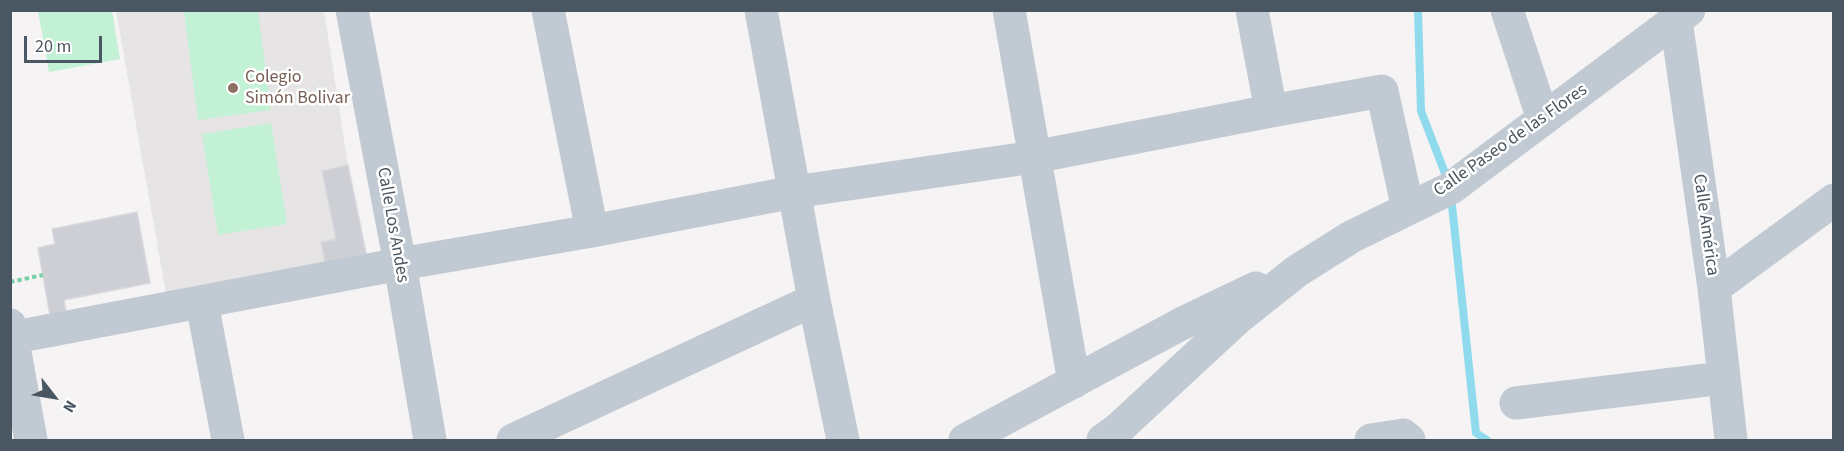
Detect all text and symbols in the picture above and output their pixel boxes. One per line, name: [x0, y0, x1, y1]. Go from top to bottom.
scale bar: [27, 24, 105, 62]
text: 20 m: [35, 34, 71, 59]
place label: Colegio Simón Bolivar: [245, 67, 350, 110]
street label: Calle Paseo de las Flores: [1430, 80, 1592, 202]
marker: Colegio Simón Bolivar: [226, 81, 240, 95]
street label: Calle Los Andes: [371, 166, 413, 284]
street label: Calle América: [1687, 173, 1723, 277]
north arrow: [24, 367, 84, 427]
text: N: [57, 396, 82, 416]

